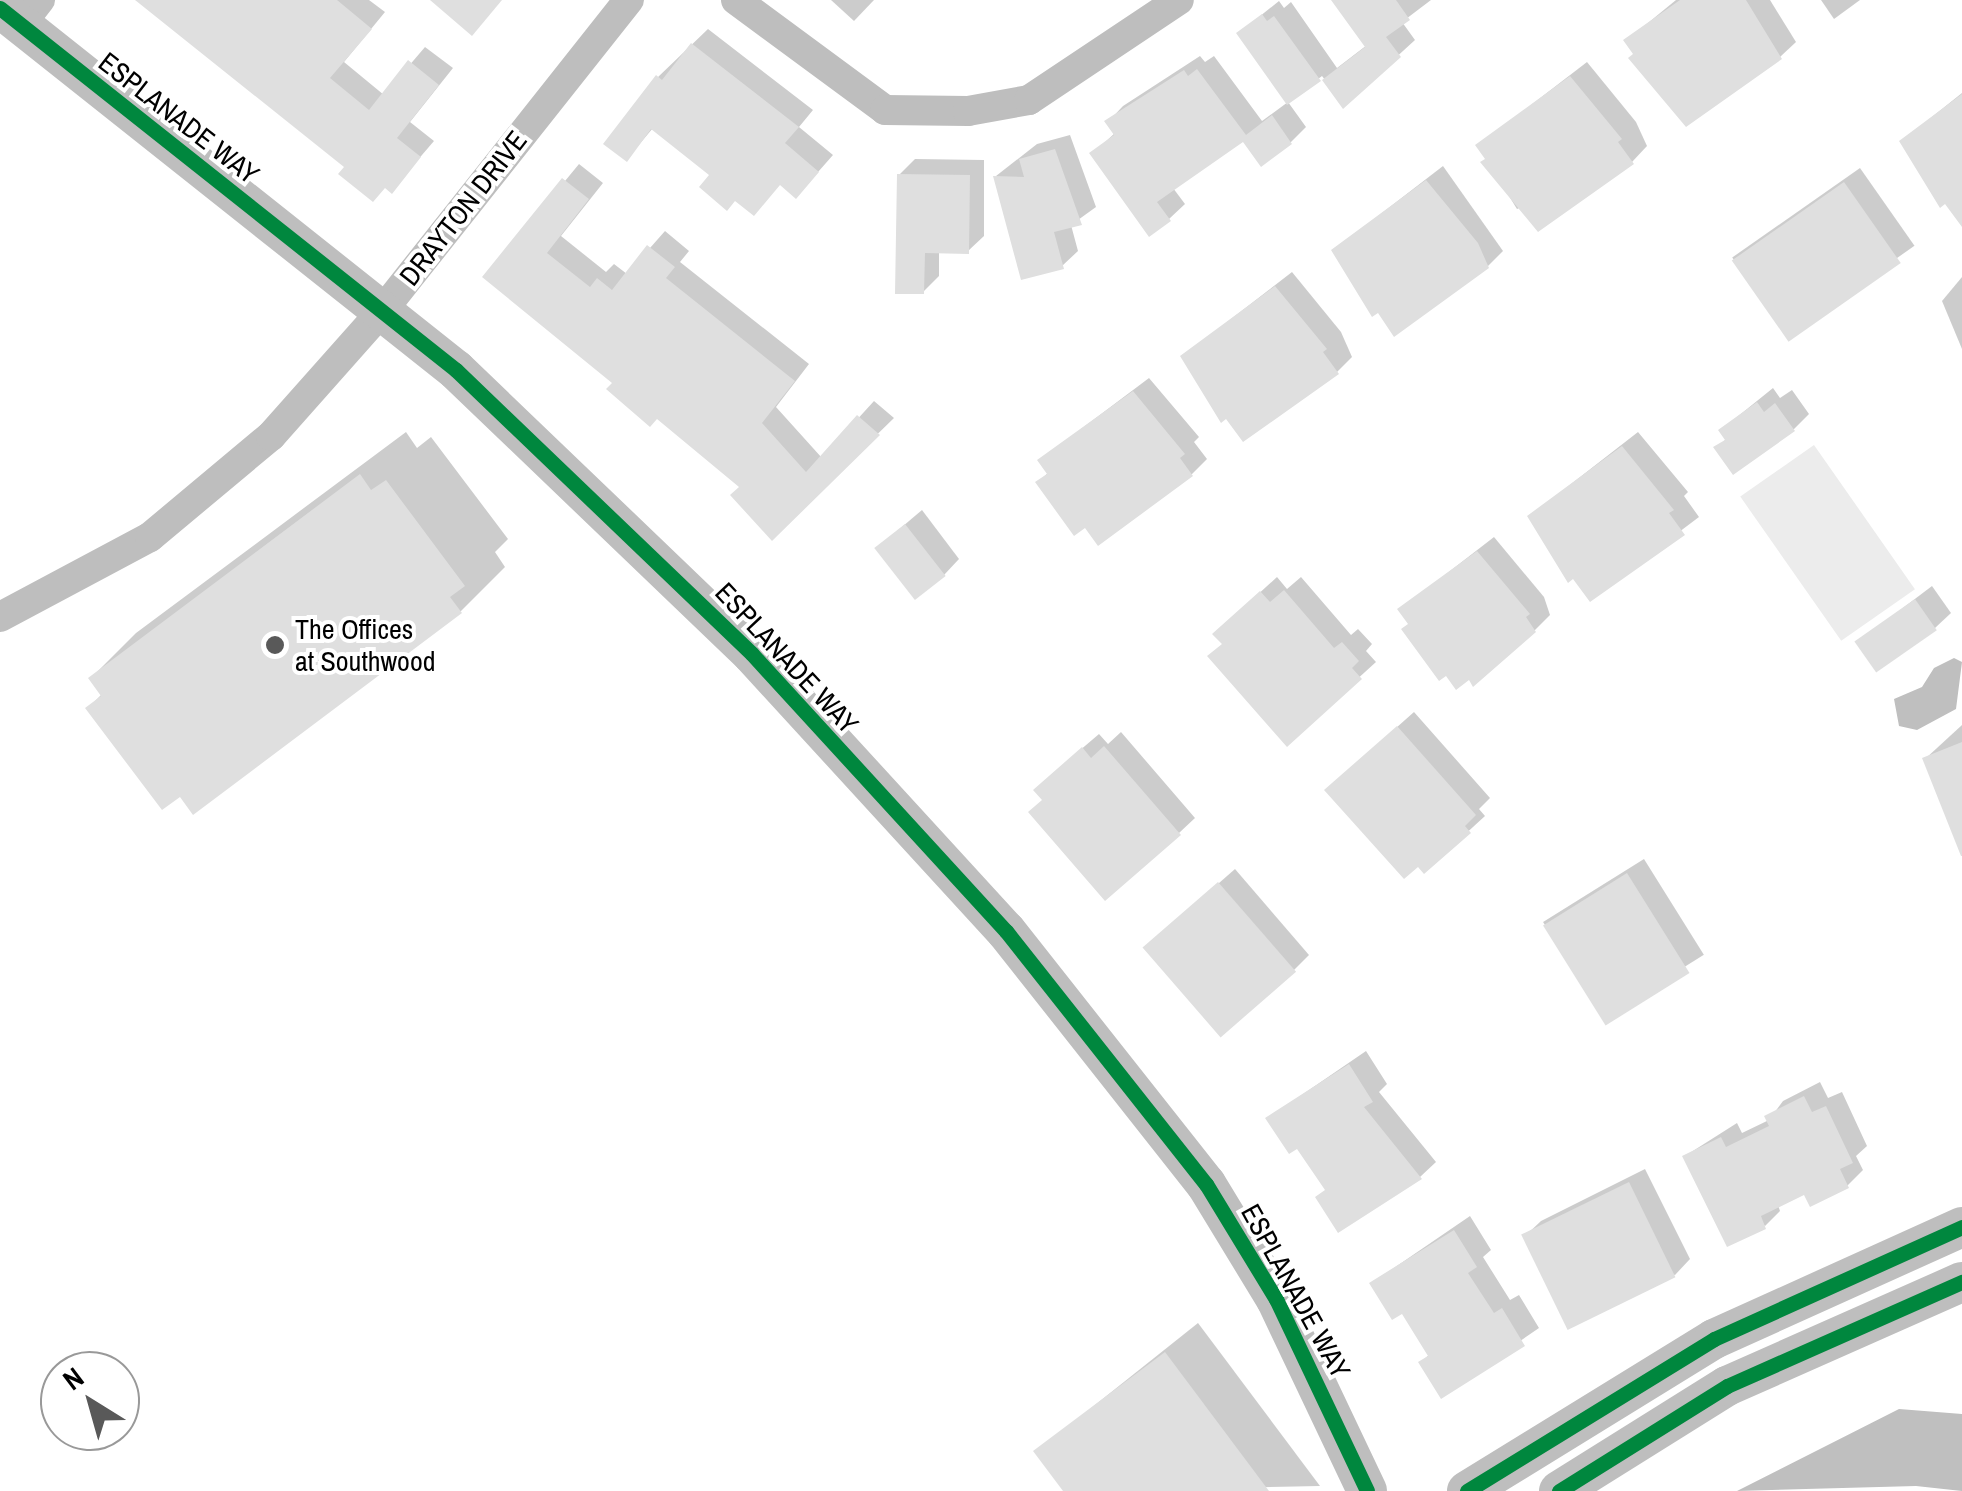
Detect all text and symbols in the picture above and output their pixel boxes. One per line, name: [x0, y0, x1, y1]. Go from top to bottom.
street label: ESPLANADE WAY: [92, 45, 266, 191]
street label: DRAYTON DRIVE: [392, 124, 534, 292]
street label: ESPLANADE WAY: [709, 576, 865, 740]
place label: The Offices at Southwood: [295, 612, 435, 678]
marker: The Offices at Southwood: [264, 634, 286, 656]
street label: ESPLANADE WAY: [1234, 1198, 1358, 1384]
north arrow: [40, 1351, 140, 1451]
text: N: [55, 1358, 91, 1399]

